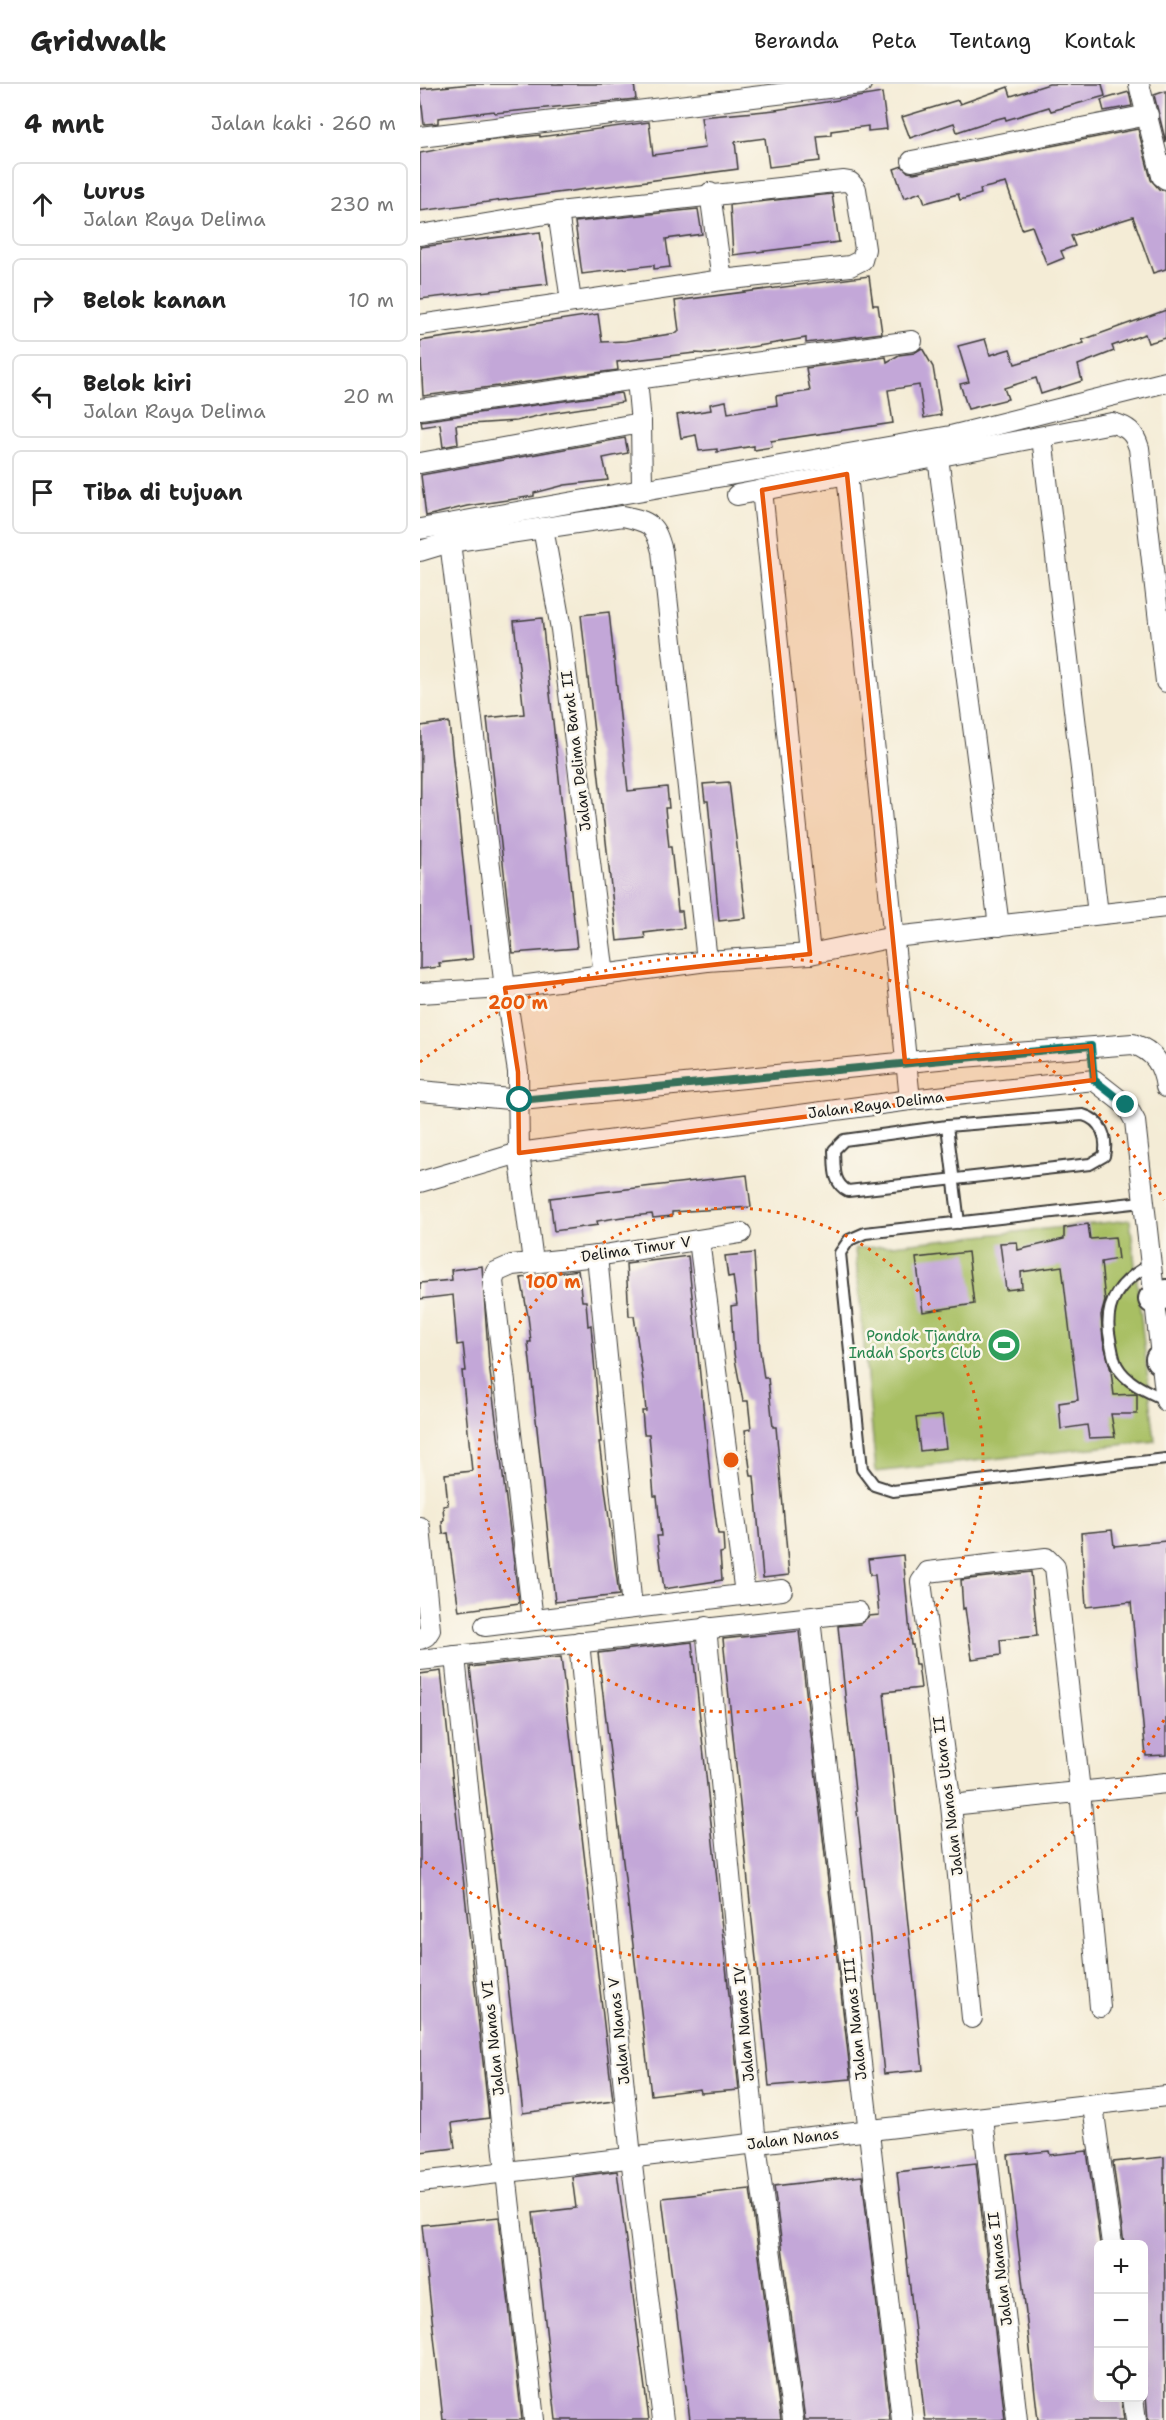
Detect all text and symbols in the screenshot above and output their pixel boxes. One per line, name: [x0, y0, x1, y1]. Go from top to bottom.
text: Gridwalk: [30, 22, 167, 60]
text: Beranda: [754, 27, 839, 55]
text: Peta: [872, 27, 916, 55]
text: Tentang: [949, 27, 1031, 55]
text: Kontak: [1064, 27, 1136, 55]
text: 4 mnt: [24, 106, 104, 141]
text: Jalan kaki · 260 m: [210, 110, 396, 136]
text: Lurus: [83, 177, 145, 206]
icon: ahead: [26, 188, 59, 221]
text: 230 m: [329, 191, 394, 217]
text: Jalan Raya Delima: [83, 206, 266, 232]
icon: right: [26, 284, 59, 317]
text: Belok kanan: [83, 286, 226, 315]
text: 10 m: [348, 287, 394, 313]
text: Belok kiri: [83, 369, 192, 398]
icon: left: [26, 380, 59, 413]
text: 20 m: [343, 383, 394, 409]
text: Jalan Raya Delima: [83, 398, 266, 424]
icon: arrive: [26, 476, 59, 509]
text: Tiba di tujuan: [83, 478, 243, 507]
street label: Jalan Delima Barat II: [556, 670, 596, 832]
text: 200 m: [488, 991, 549, 1015]
route start: [506, 1086, 532, 1112]
street label: Jalan Raya Delima: [807, 1087, 946, 1123]
route end: [1112, 1091, 1138, 1117]
street label: Delima Timur V: [580, 1231, 692, 1267]
text: 100 m: [525, 1270, 581, 1294]
place label: Pondok Tjandra Indah Sports Club: [849, 1326, 982, 1363]
sports icon: Pondok Tjandra Indah Sports Club: [986, 1327, 1022, 1363]
centre of rings: [721, 1450, 741, 1470]
street label: Jalan Nanas Utara II: [928, 1715, 968, 1877]
street label: Jalan Nanas III: [839, 1957, 871, 2081]
street label: Jalan Nanas IV: [729, 1965, 759, 2083]
street label: Jalan Nanas V: [603, 1976, 635, 2086]
street label: Jalan Nanas VI: [477, 1979, 509, 2097]
street label: Jalan Nanas: [746, 2123, 840, 2155]
street label: Jalan Nanas II: [983, 2211, 1017, 2327]
map controls: [1094, 2240, 1148, 2402]
button: +: [1094, 2240, 1148, 2294]
button: −: [1094, 2294, 1148, 2348]
button: locate: [1094, 2348, 1148, 2402]

